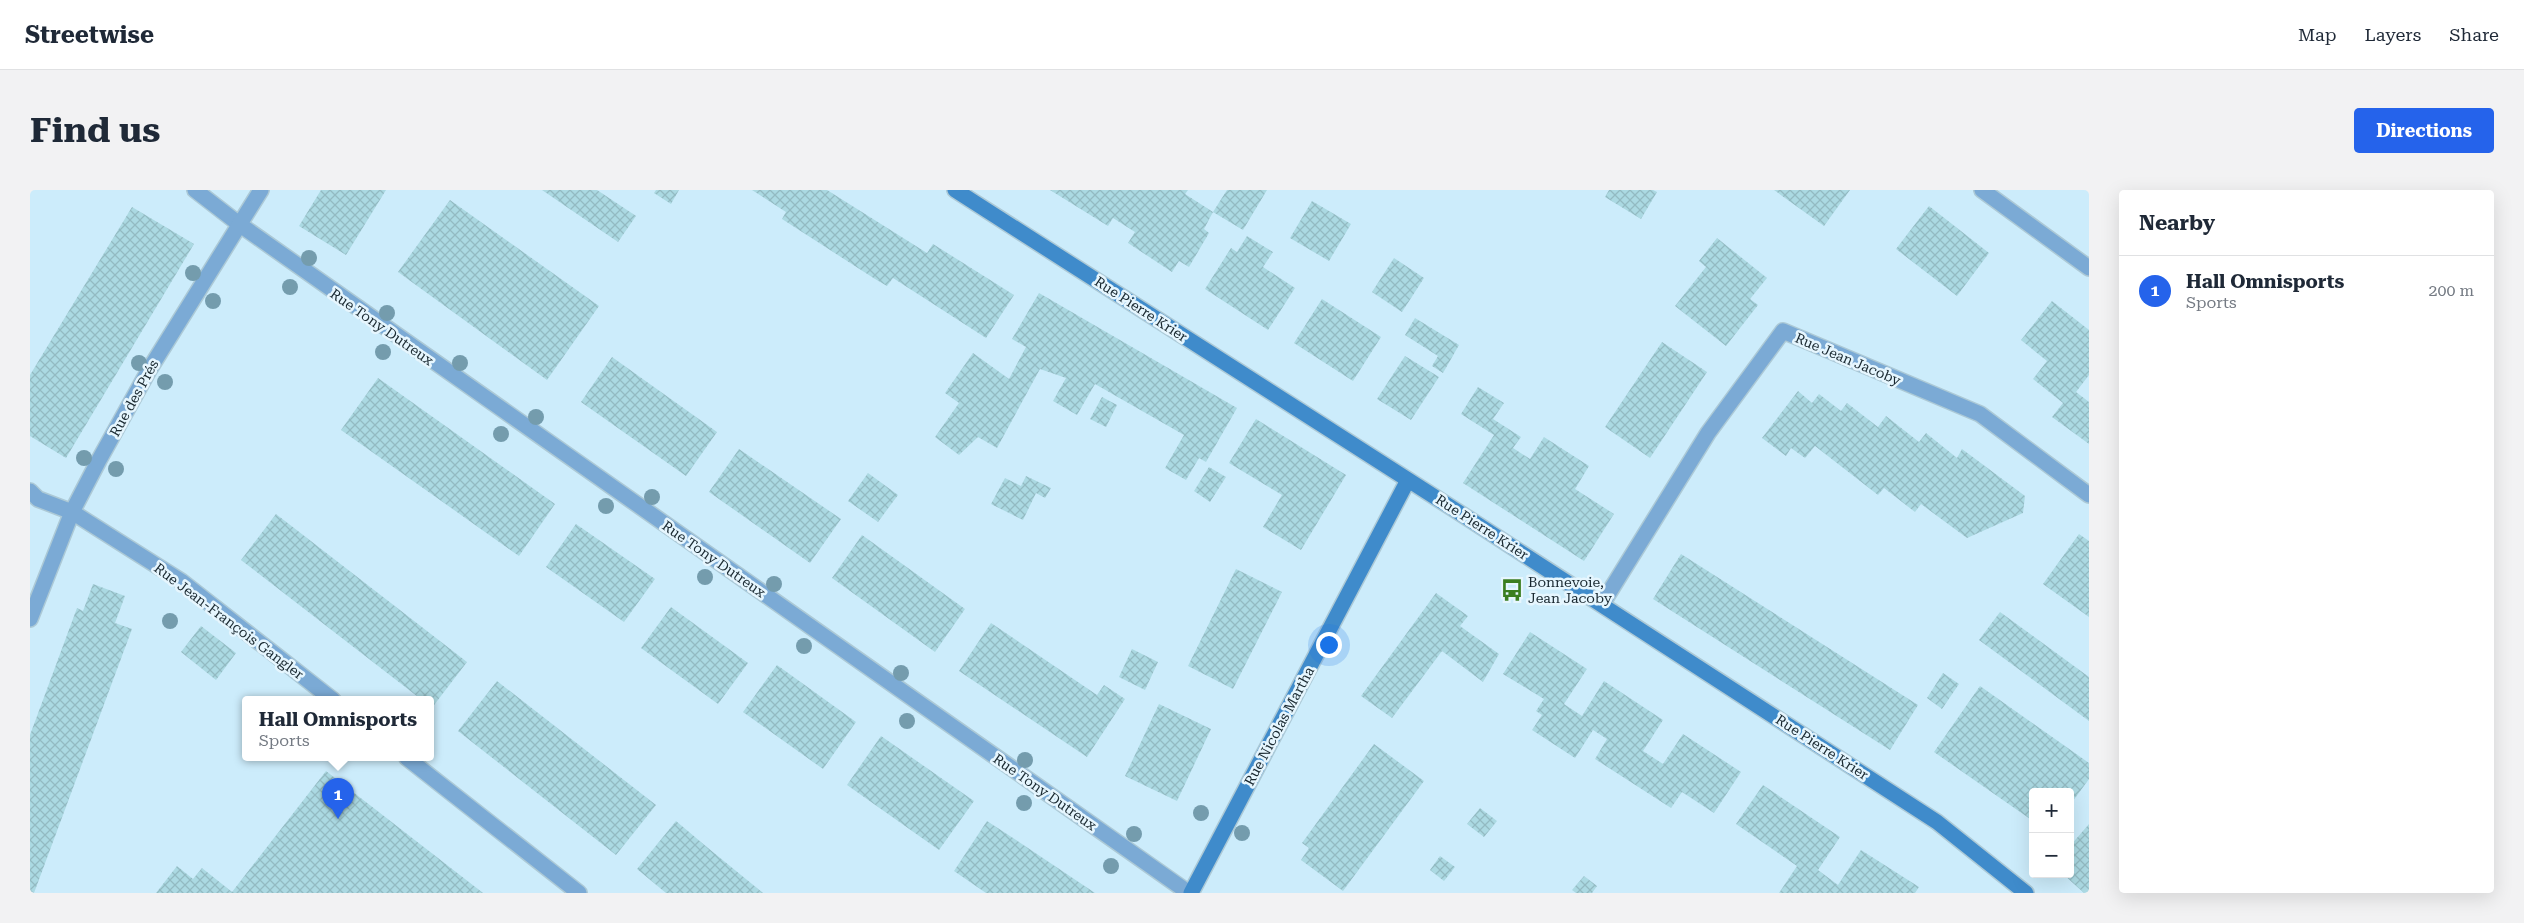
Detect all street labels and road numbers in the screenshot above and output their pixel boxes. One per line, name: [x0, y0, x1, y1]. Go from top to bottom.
street label: Rue Pierre Krier: [1092, 273, 1190, 345]
street label: Rue Tony Dutreux: [327, 285, 437, 369]
street label: Rue Jean Jacoby: [1793, 329, 1904, 389]
street label: Rue des Prés: [106, 357, 162, 439]
street label: Rue Pierre Krier: [1433, 491, 1531, 563]
street label: Rue Tony Dutreux: [659, 517, 769, 601]
street label: Rue Jean-François Gangler: [151, 560, 307, 682]
street label: Rue Nicolas Martha: [1241, 664, 1317, 788]
street label: Rue Pierre Krier: [1773, 711, 1871, 783]
street label: Rue Tony Dutreux: [990, 750, 1100, 834]

